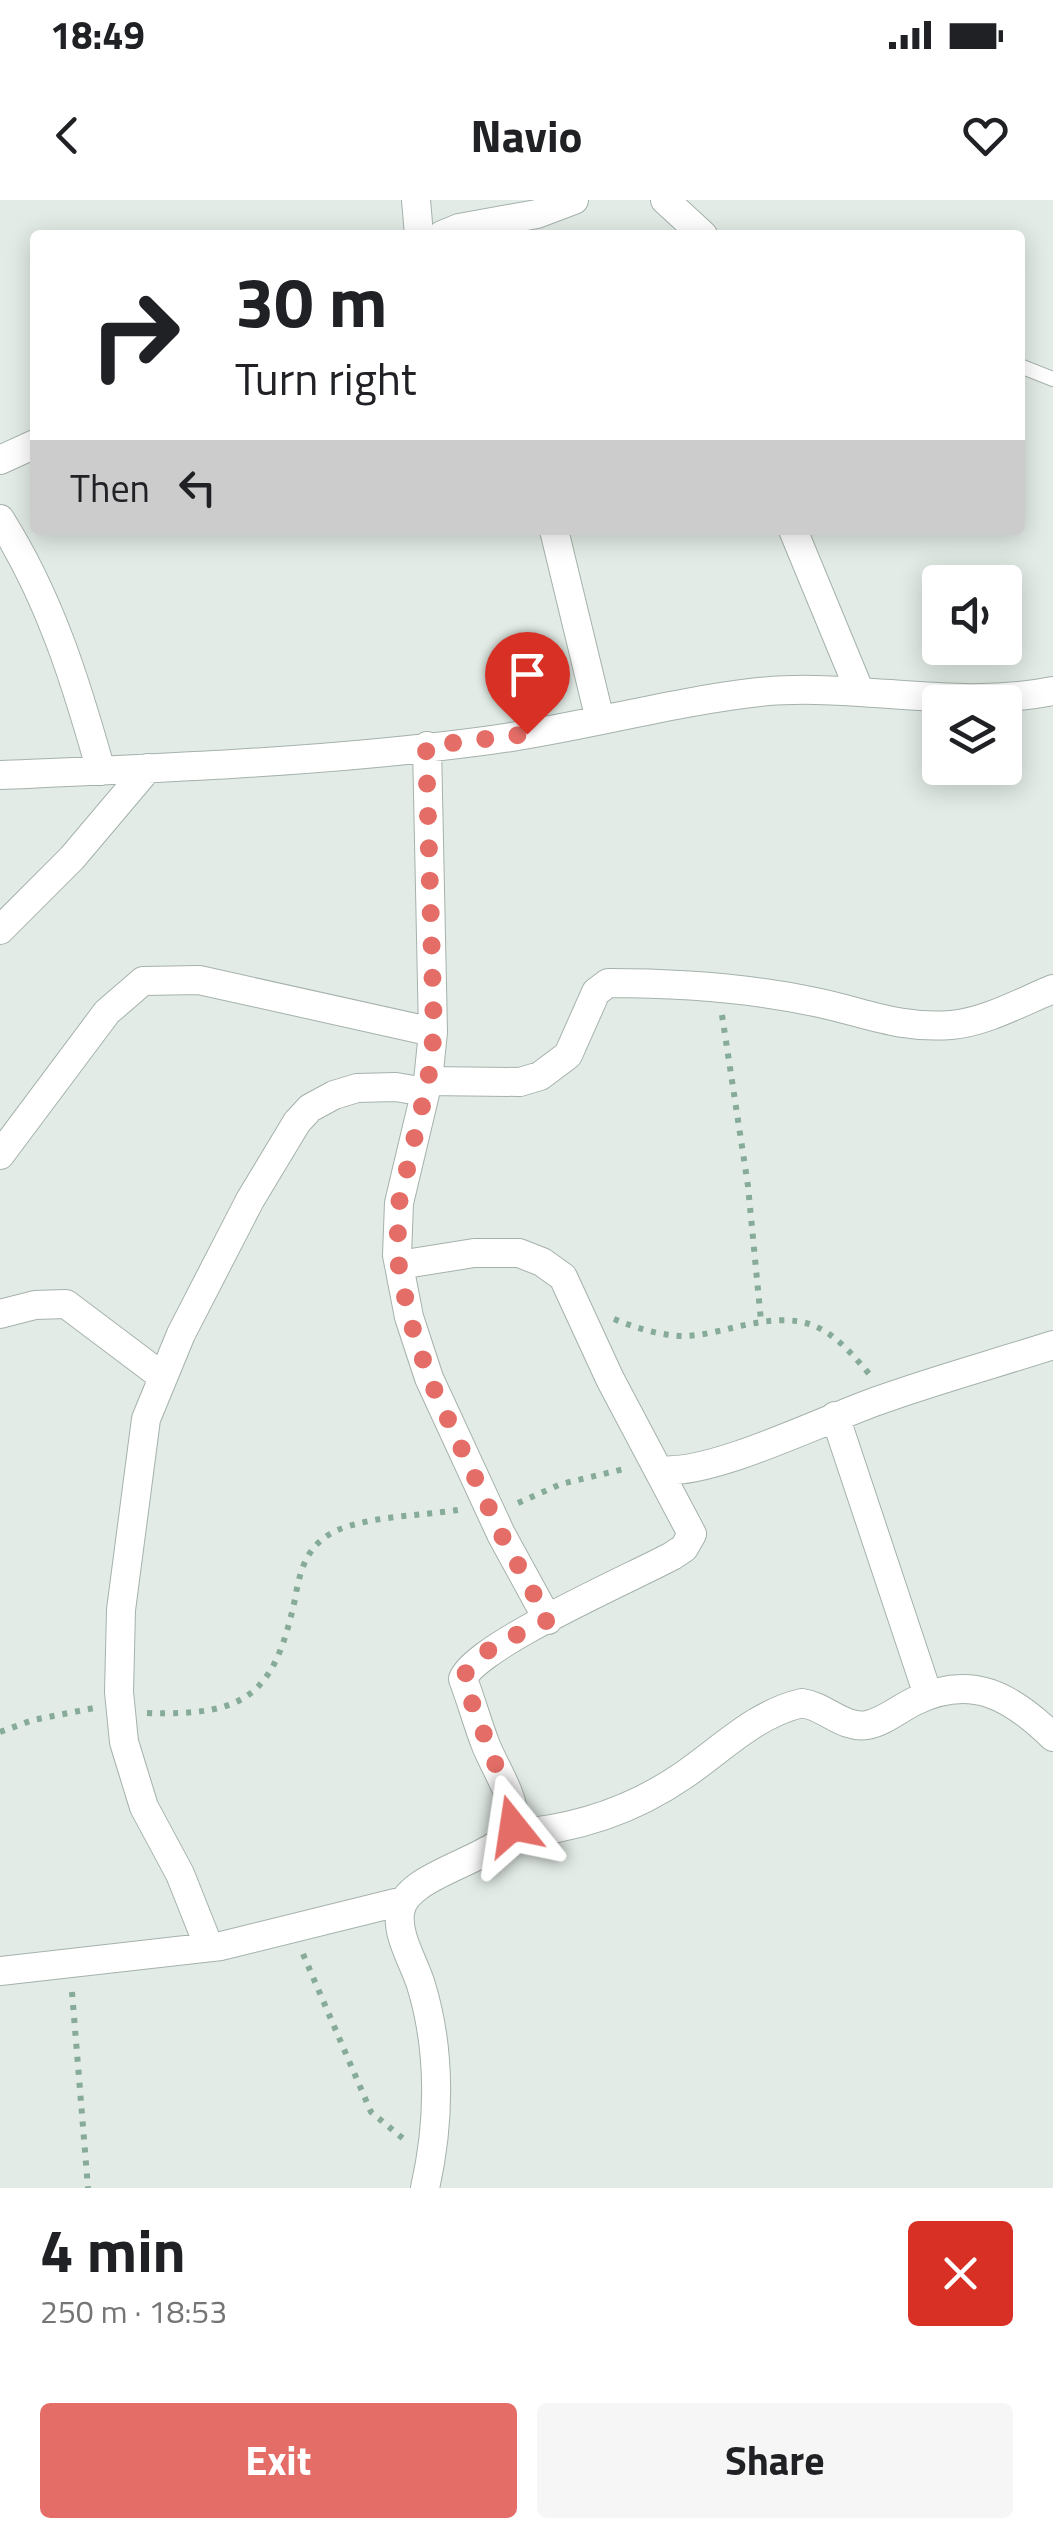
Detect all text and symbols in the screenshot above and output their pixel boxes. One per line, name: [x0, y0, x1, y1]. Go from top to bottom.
text: 18:49: [50, 6, 145, 64]
text: Navio: [471, 101, 582, 169]
icon: back: [40, 108, 95, 163]
icon: heart: [958, 108, 1013, 163]
text: 30 m: [235, 248, 388, 354]
icon: right: [70, 270, 200, 400]
text: Turn right: [235, 344, 417, 412]
text: Then: [70, 459, 150, 517]
icon: left: [170, 460, 225, 515]
map controls: [922, 565, 1022, 785]
button: sound: [922, 565, 1022, 665]
pin: [485, 632, 570, 735]
icon: arrive: [500, 647, 555, 702]
button: layers: [922, 685, 1022, 785]
position arrow: [461, 1774, 565, 1878]
text: 4 min: [40, 2204, 186, 2295]
button: close: [908, 2221, 1013, 2326]
text: 250 m · 18:53: [40, 2287, 227, 2335]
button: Exit: [40, 2403, 517, 2518]
button: Share: [537, 2403, 1013, 2518]

